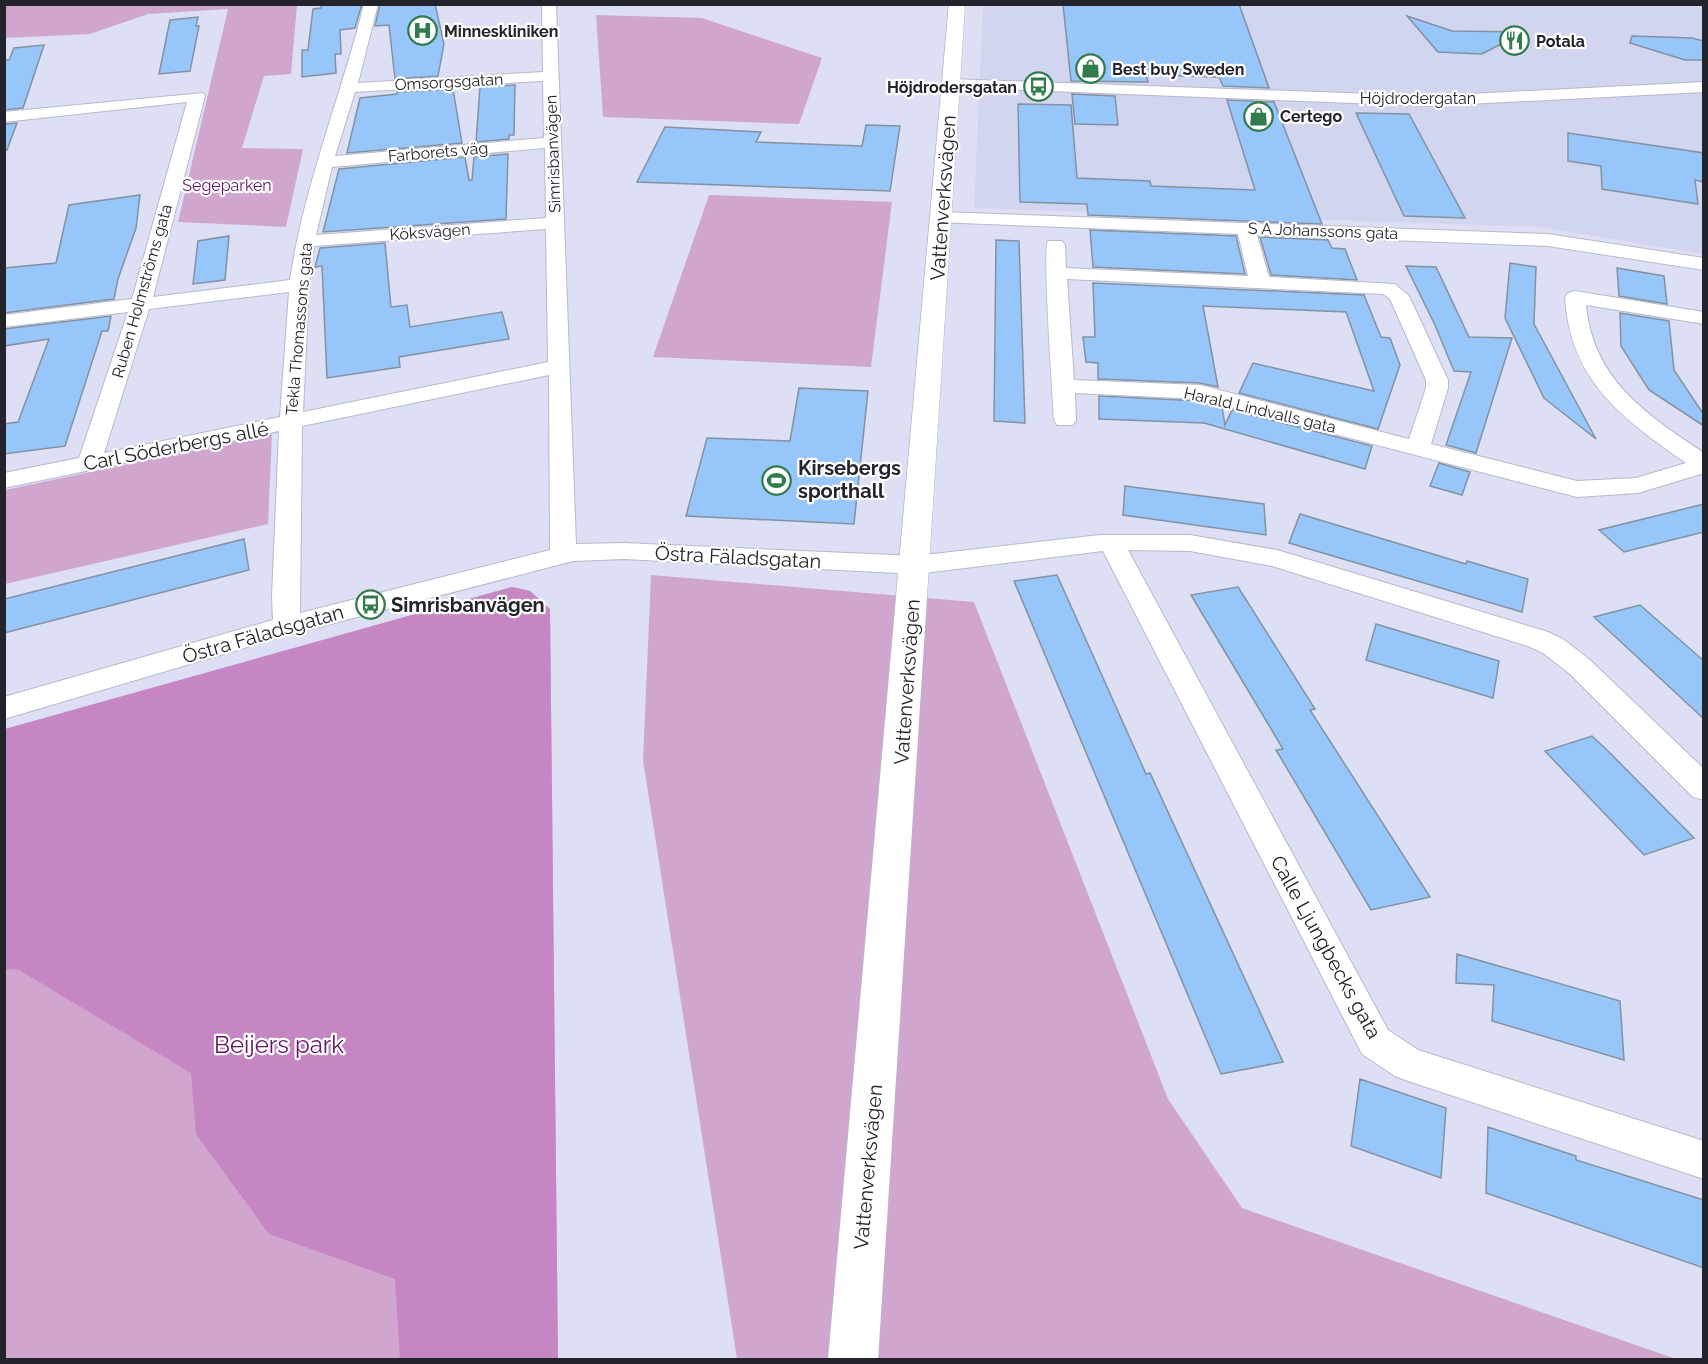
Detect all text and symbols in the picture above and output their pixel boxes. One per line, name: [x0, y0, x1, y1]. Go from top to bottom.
hospital icon: Minneskliniken: [407, 15, 439, 47]
place label: Minneskliniken: [444, 22, 558, 41]
restaurant icon: Potala: [1499, 25, 1531, 57]
place label: Potala: [1536, 32, 1585, 51]
shop icon: Best buy Sweden: [1075, 53, 1107, 85]
place label: Best buy Sweden: [1112, 60, 1244, 79]
street label: Omsorgsgatan: [394, 70, 504, 94]
bus stop icon: Höjdrodersgatan: [1022, 71, 1054, 103]
place label: Höjdrodersgatan: [887, 78, 1017, 97]
street label: Höjdrodergatan: [1360, 89, 1476, 108]
street label: Simrisbanvägen: [541, 95, 565, 213]
shop icon: Certego: [1243, 100, 1275, 132]
place label: Certego: [1280, 107, 1342, 126]
street label: Vattenverksvägen: [925, 114, 961, 282]
street label: Farborets väg: [387, 138, 489, 166]
park label: Segeparken: [182, 176, 272, 195]
street label: Ruben Holmströms gata: [108, 202, 176, 380]
street label: S A Johanssons gata: [1247, 219, 1399, 243]
street label: Köksvägen: [389, 220, 471, 244]
street label: Tekla Thomassons gata: [282, 242, 316, 416]
street label: Harald Lindvalls gata: [1182, 383, 1338, 437]
street label: Carl Söderbergs allé: [81, 416, 271, 476]
place label: Kirsebergs sporthall: [798, 456, 901, 503]
sports icon: Kirsebergs sporthall: [761, 464, 793, 496]
street label: Östra Fäladsgatan: [654, 541, 822, 573]
bus stop icon: Simrisbanvägen: [354, 589, 386, 621]
place label: Simrisbanvägen: [391, 593, 545, 617]
street label: Vattenverksvägen: [889, 598, 925, 766]
street label: Östra Fäladsgatan: [180, 600, 346, 668]
street label: Calle Ljungbecks gata: [1266, 851, 1386, 1043]
park label: Beijers park: [214, 1030, 344, 1059]
street label: Vattenverksvägen: [849, 1083, 887, 1251]

